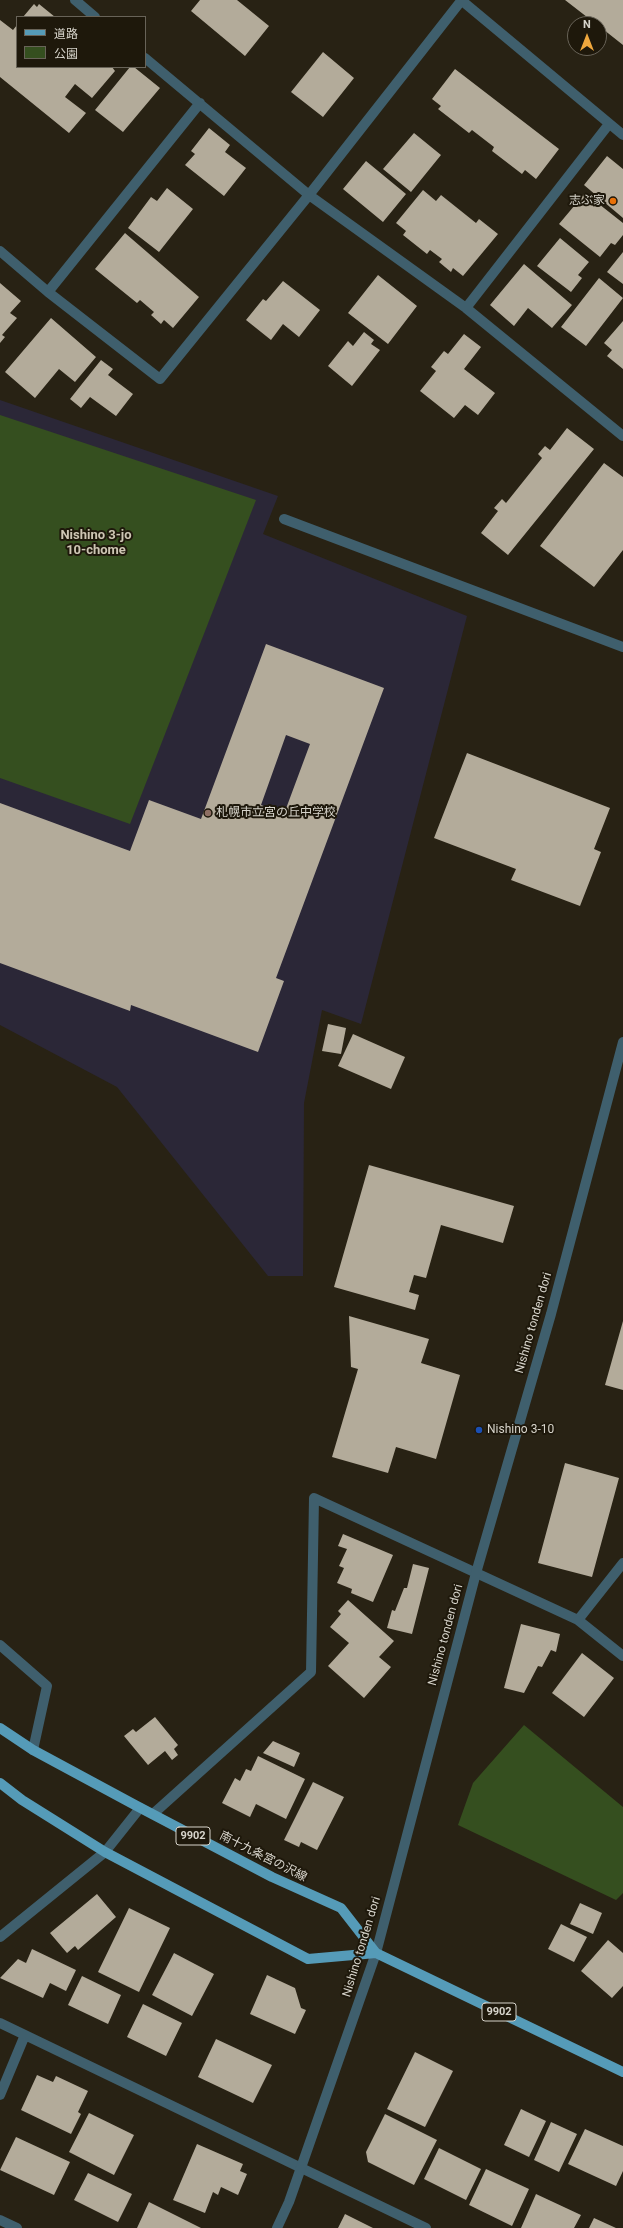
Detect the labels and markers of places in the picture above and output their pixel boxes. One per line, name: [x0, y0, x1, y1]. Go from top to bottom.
place label: 志ぶ家: [569, 194, 605, 208]
marker: 志ぶ家: [608, 196, 618, 206]
place label: 札幌市立宮の丘中学校: [216, 806, 336, 820]
marker: 札幌市立宮の丘中学校: [203, 808, 213, 818]
place label: Nishino 3-10: [487, 1423, 554, 1437]
marker: Nishino 3-10: [474, 1425, 484, 1435]

